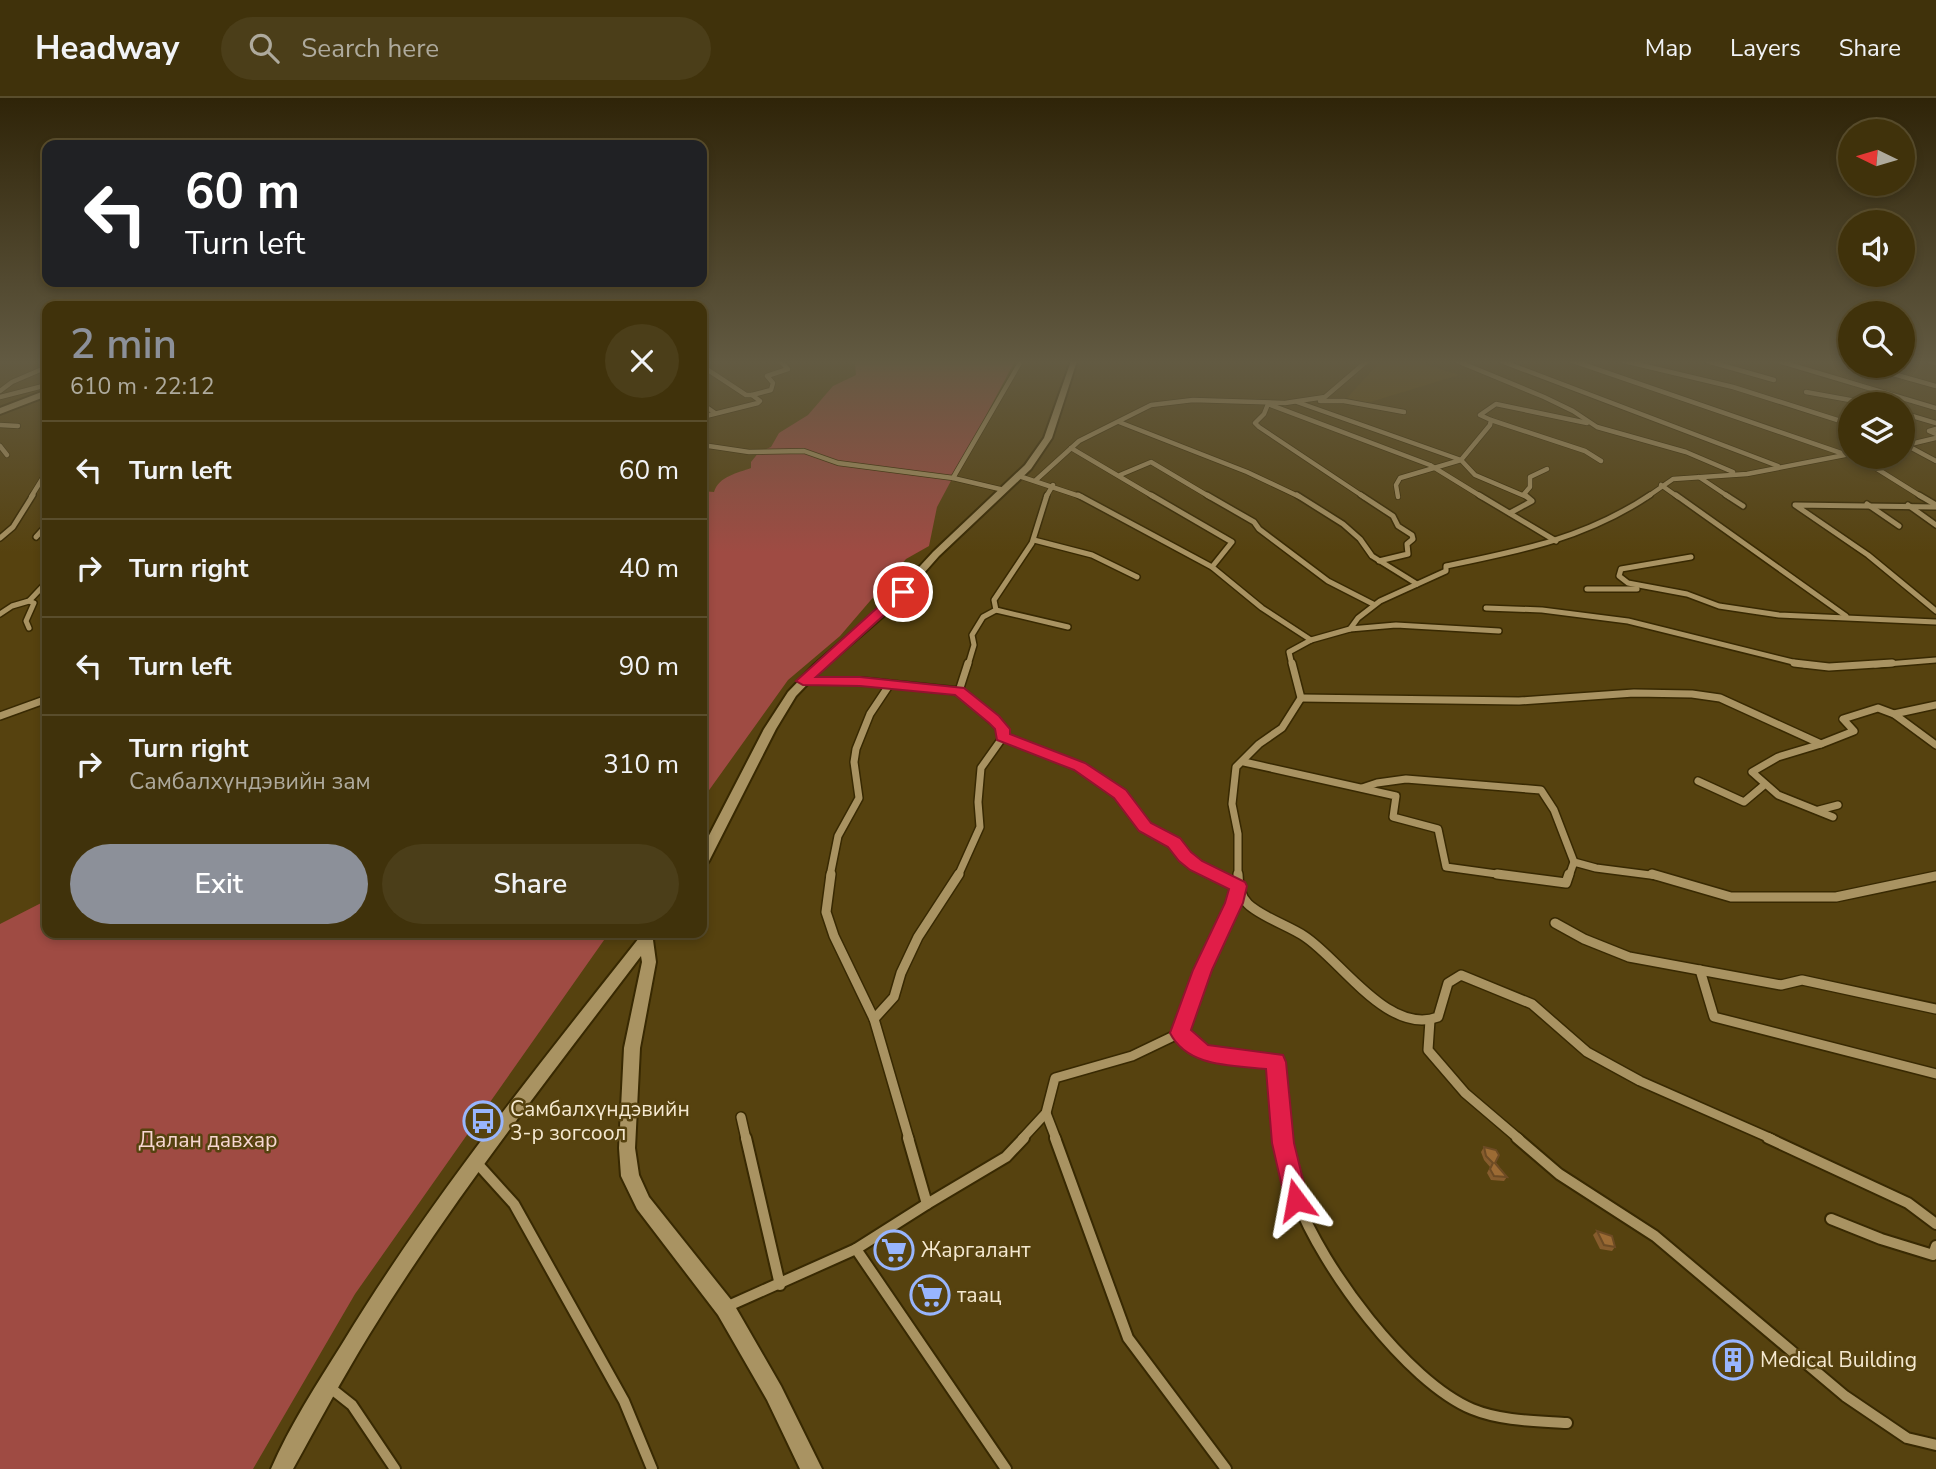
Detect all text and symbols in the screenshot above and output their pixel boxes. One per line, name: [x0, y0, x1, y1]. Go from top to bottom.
search box: [221, 17, 711, 80]
text: Headway: [35, 26, 179, 71]
icon: search: [245, 29, 283, 67]
text: Search here: [301, 31, 439, 66]
text: Map: [1645, 32, 1692, 64]
text: Layers: [1730, 32, 1801, 64]
text: Share: [1839, 32, 1901, 64]
north arrow: [1838, 119, 1914, 196]
map controls: [1838, 119, 1915, 469]
text: 60 m: [185, 158, 300, 225]
icon: left: [70, 168, 161, 259]
button: sound: [1838, 210, 1915, 287]
text: Turn left: [185, 222, 305, 265]
button: search: [1838, 301, 1915, 378]
text: 2 min: [70, 316, 177, 373]
button: close: [605, 324, 679, 398]
text: 610 m · 22:12: [70, 371, 215, 402]
button: layers: [1838, 392, 1915, 469]
icon: left: [70, 451, 108, 489]
text: Turn left: [129, 453, 232, 488]
text: 60 m: [619, 453, 679, 488]
icon: right: [70, 549, 108, 587]
text: Turn right: [129, 551, 248, 586]
text: 40 m: [619, 551, 679, 586]
pin: [873, 562, 933, 622]
icon: arrive: [884, 573, 922, 611]
icon: left: [70, 647, 108, 685]
text: Turn left: [129, 649, 232, 684]
text: 90 m: [619, 649, 679, 684]
text: Turn right: [129, 731, 248, 766]
icon: right: [70, 745, 108, 783]
text: 310 m: [603, 747, 679, 782]
text: Самбалхүндэвийн зам: [129, 766, 371, 797]
button: Exit: [70, 844, 368, 924]
button: Share: [382, 844, 679, 924]
place label: Самбалхүндэвийн 3-р зогсоол: [510, 1095, 690, 1147]
bus stop icon: Самбалхүндэвийн 3-р зогсоол: [462, 1100, 504, 1142]
park label: Далан давхар: [139, 1126, 277, 1154]
position arrow: [1259, 1163, 1333, 1237]
supermarket icon: Жаргалант: [873, 1229, 915, 1271]
place label: Жаргалант: [921, 1236, 1031, 1264]
supermarket icon: таац: [909, 1274, 951, 1316]
place label: таац: [957, 1281, 1002, 1309]
building icon: Medical Building: [1712, 1339, 1754, 1381]
place label: Medical Building: [1760, 1346, 1917, 1374]

